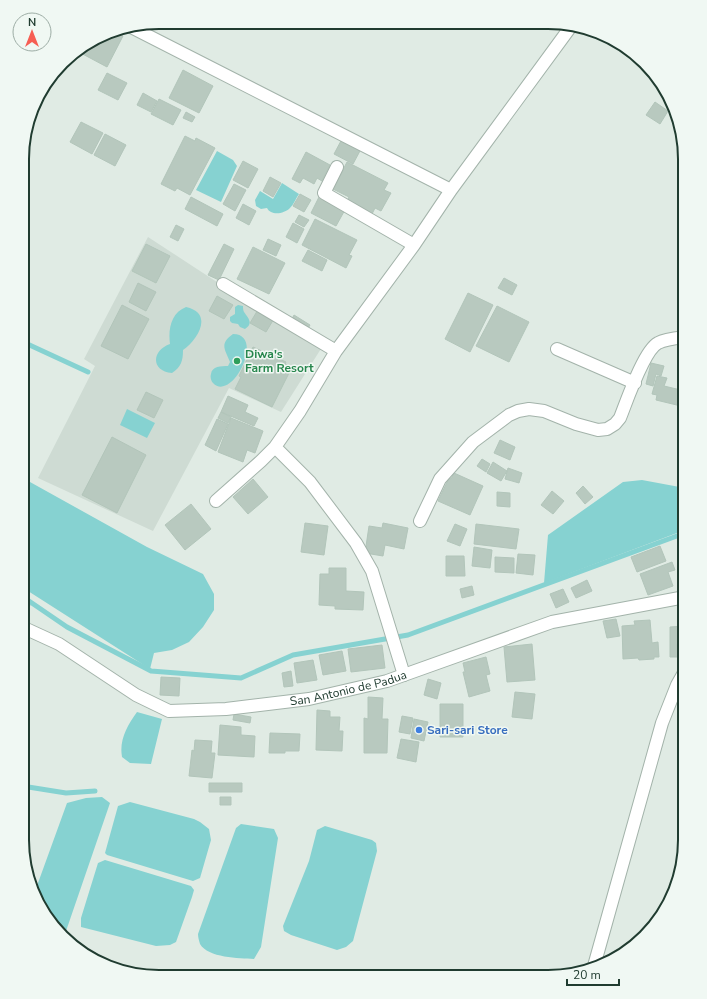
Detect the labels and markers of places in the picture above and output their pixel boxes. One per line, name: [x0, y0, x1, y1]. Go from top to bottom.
place label: Diwa's Farm Resort: [245, 346, 314, 376]
marker: Diwa's Farm Resort: [232, 356, 242, 366]
place label: Sari-sari Store: [427, 722, 508, 738]
marker: Sari-sari Store: [414, 725, 424, 735]

